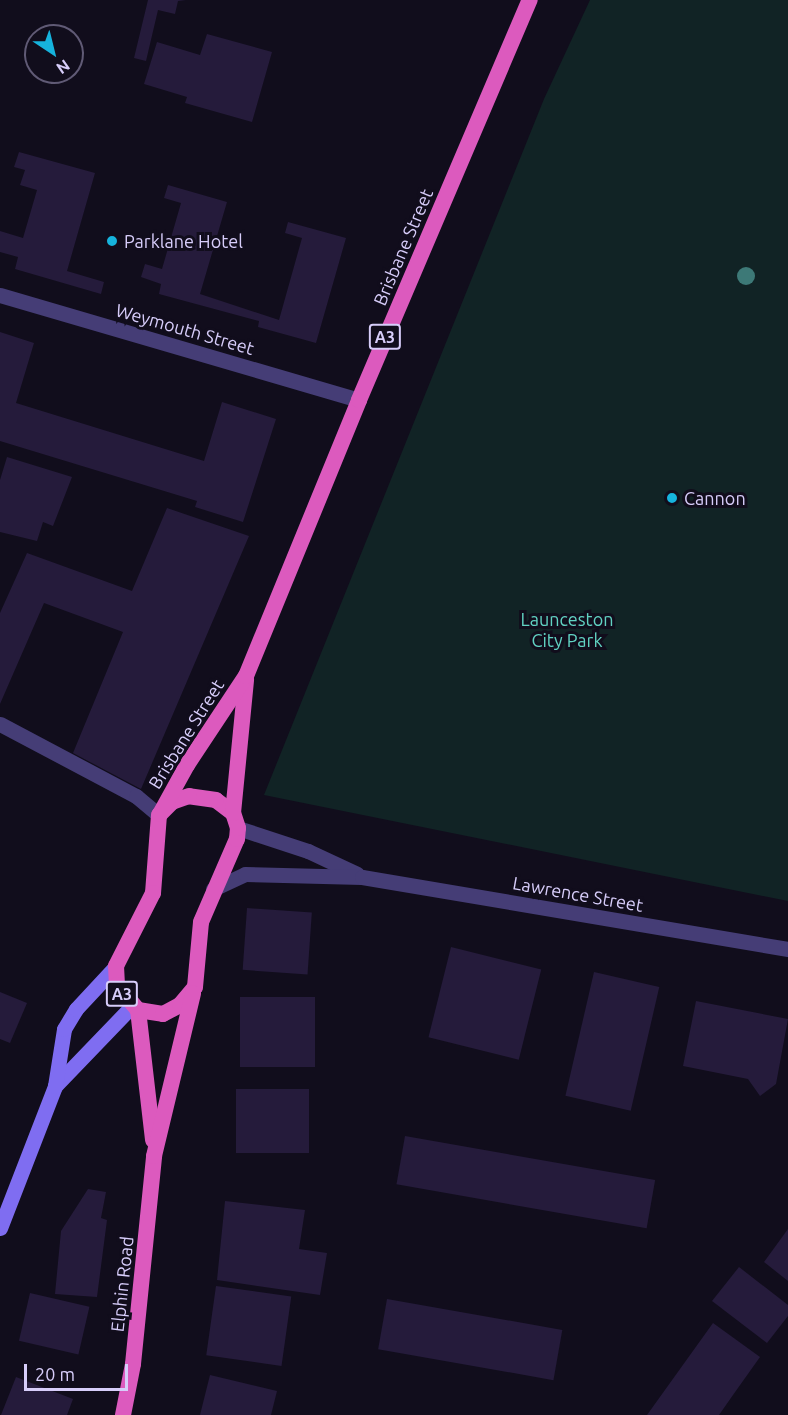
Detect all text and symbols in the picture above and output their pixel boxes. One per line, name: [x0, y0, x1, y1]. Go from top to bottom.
north arrow: [24, 24, 84, 84]
text: N: [53, 56, 73, 78]
street label: Brisbane Street: [369, 185, 437, 309]
place label: Parklane Hotel: [124, 230, 243, 252]
marker: Parklane Hotel: [105, 234, 119, 248]
street label: Weymouth Street: [113, 299, 257, 359]
road number: A3: [368, 324, 402, 350]
place label: Cannon: [684, 487, 746, 509]
marker: Cannon: [665, 491, 679, 505]
park label: Launceston City Park: [521, 609, 613, 652]
street label: Brisbane Street: [144, 675, 228, 793]
street label: Lawrence Street: [511, 872, 645, 916]
road number: A3: [106, 981, 138, 1007]
street label: Elphin Road: [106, 1235, 138, 1333]
scale bar: [27, 1352, 130, 1390]
text: 20 m: [35, 1364, 75, 1384]

